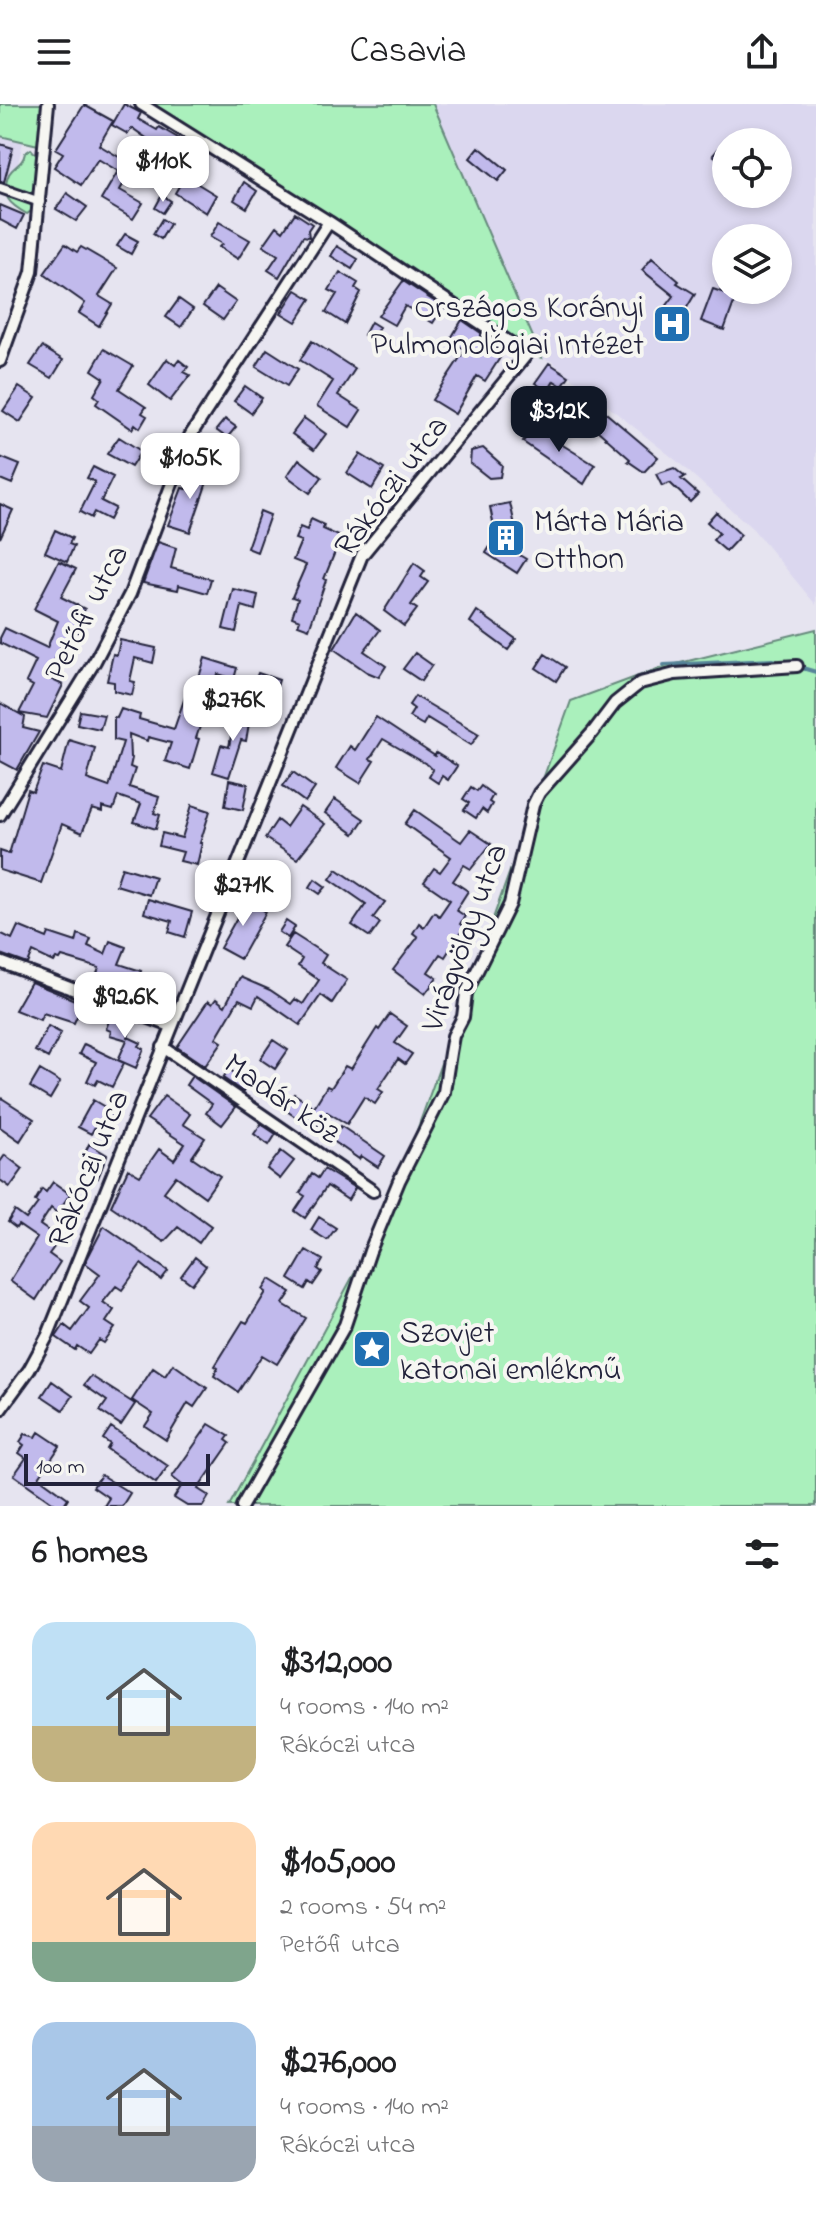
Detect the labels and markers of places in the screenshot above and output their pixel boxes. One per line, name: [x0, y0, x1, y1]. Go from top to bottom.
pin: $110K: [107, 136, 219, 204]
place label: Országos Korányi Pulmonológiai Intézet: [371, 286, 644, 370]
hospital icon: Országos Korányi Pulmonológiai Intézet: [651, 303, 693, 345]
pin: $312K: [503, 386, 615, 454]
pin: $105K: [134, 433, 246, 501]
place label: Márta Mária Otthon: [534, 500, 684, 584]
building icon: Márta Mária Otthon: [485, 517, 527, 559]
pin: $276K: [177, 675, 289, 743]
pin: $271K: [187, 860, 299, 928]
pin: $92.6K: [60, 972, 190, 1040]
place label: Szovjet katonai emlékmű: [400, 1311, 621, 1395]
place icon: Szovjet katonai emlékmű: [351, 1328, 393, 1370]

